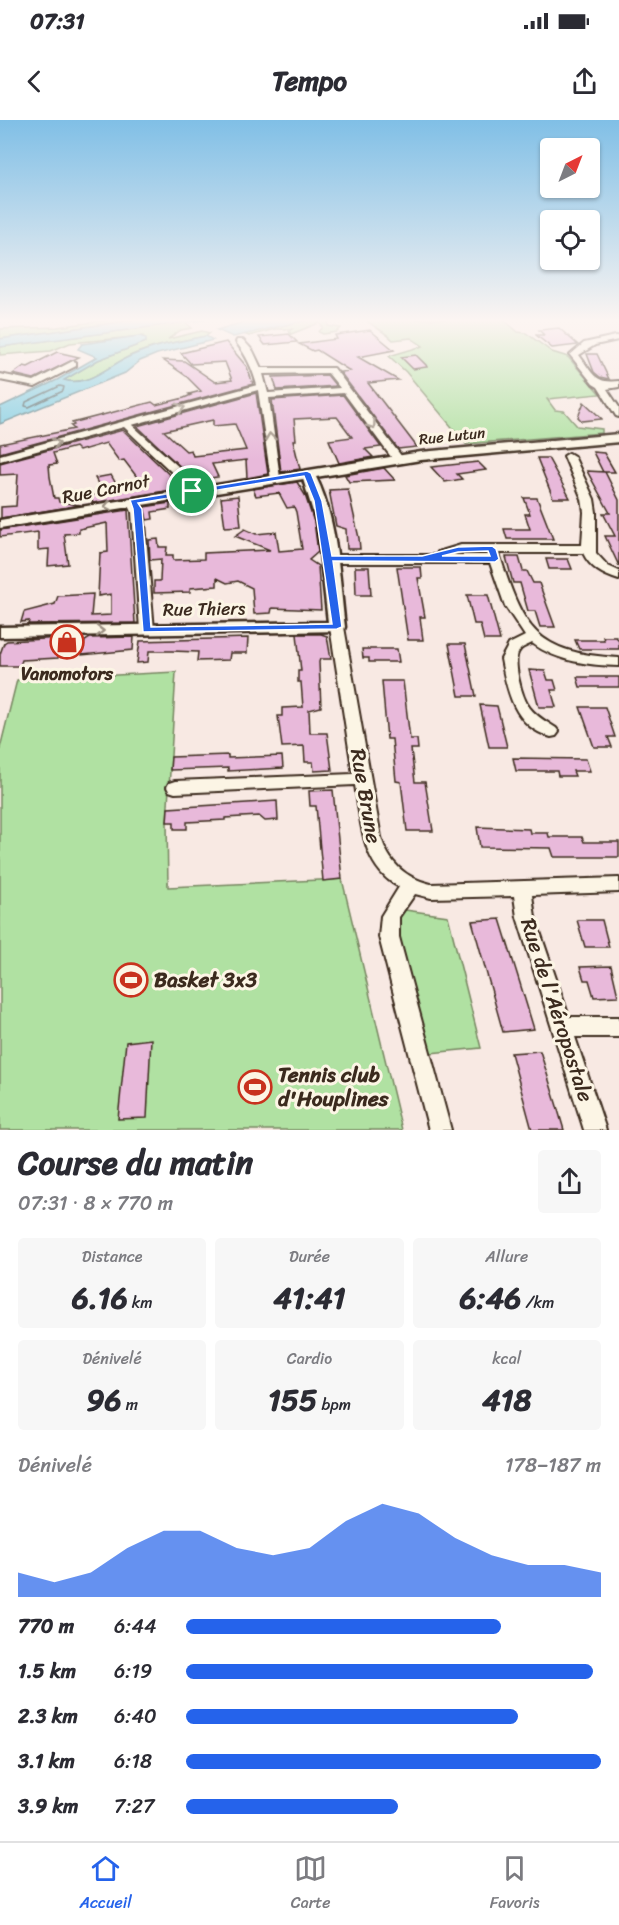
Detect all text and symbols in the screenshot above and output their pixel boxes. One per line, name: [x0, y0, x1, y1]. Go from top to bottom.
text: 07:31: [30, 2, 85, 41]
text: Tempo: [272, 57, 347, 105]
icon: back: [18, 65, 51, 98]
icon: share: [568, 65, 601, 98]
north arrow: [540, 138, 600, 198]
map controls: [540, 138, 600, 270]
button: locate: [540, 210, 600, 270]
one-way arrow: [176, 402, 186, 415]
one-way arrow: [365, 418, 376, 429]
street label: Rue Lutun: [418, 420, 486, 452]
one-way arrow: [264, 432, 276, 442]
one-way arrow: [51, 437, 61, 450]
street label: Rue Carnot: [60, 465, 153, 513]
pin: [166, 465, 217, 516]
icon: arrive: [175, 474, 208, 507]
one-way arrow: [104, 499, 114, 512]
street label: Rue Thiers: [162, 592, 246, 626]
shop icon: Vanomotors: [49, 624, 85, 660]
one-way arrow: [96, 624, 105, 637]
place label: Vanomotors: [21, 658, 114, 690]
street label: Rue Brune: [339, 746, 393, 847]
street label: Rue de l'Aéropostale: [509, 913, 605, 1107]
place label: Basket 3x3: [154, 961, 258, 999]
sports icon: Basket 3x3: [113, 962, 149, 998]
place label: Tennis club d'Houplines: [278, 1056, 389, 1118]
sports icon: Tennis club d'Houplines: [237, 1069, 273, 1105]
text: Course du matin: [18, 1134, 253, 1192]
button: share: [538, 1150, 601, 1213]
text: 07:31 · 8 × 770 m: [18, 1186, 173, 1221]
text: Distance: [82, 1242, 143, 1271]
text: Durée: [289, 1242, 330, 1271]
text: Allure: [485, 1242, 528, 1271]
text: 6.16: [72, 1271, 128, 1325]
text: 41:41: [273, 1271, 346, 1325]
text: 6:46: [459, 1271, 521, 1325]
text: km: [128, 1288, 153, 1317]
text: /km: [521, 1288, 554, 1317]
text: Dénivelé: [83, 1344, 142, 1373]
text: Cardio: [287, 1344, 332, 1373]
text: kcal: [492, 1344, 521, 1373]
text: 96: [86, 1373, 122, 1427]
text: 155: [268, 1373, 317, 1427]
text: 418: [482, 1373, 532, 1427]
text: m: [122, 1390, 138, 1419]
text: bpm: [317, 1390, 351, 1419]
text: Dénivelé: [18, 1448, 92, 1483]
text: 178–187 m: [505, 1448, 601, 1483]
text: 770 m: [18, 1609, 74, 1644]
text: 6:44: [114, 1609, 156, 1644]
text: 1.5 km: [18, 1654, 76, 1689]
text: 6:19: [114, 1654, 152, 1689]
text: 2.3 km: [18, 1699, 78, 1734]
text: 6:40: [114, 1699, 157, 1734]
text: 3.1 km: [18, 1744, 75, 1779]
text: 6:18: [114, 1744, 152, 1779]
text: 3.9 km: [18, 1789, 78, 1824]
text: 7:27: [114, 1789, 154, 1824]
tab: Accueil: [80, 1852, 132, 1917]
tab: Carte: [291, 1852, 331, 1917]
tab: Favoris: [490, 1852, 539, 1917]

